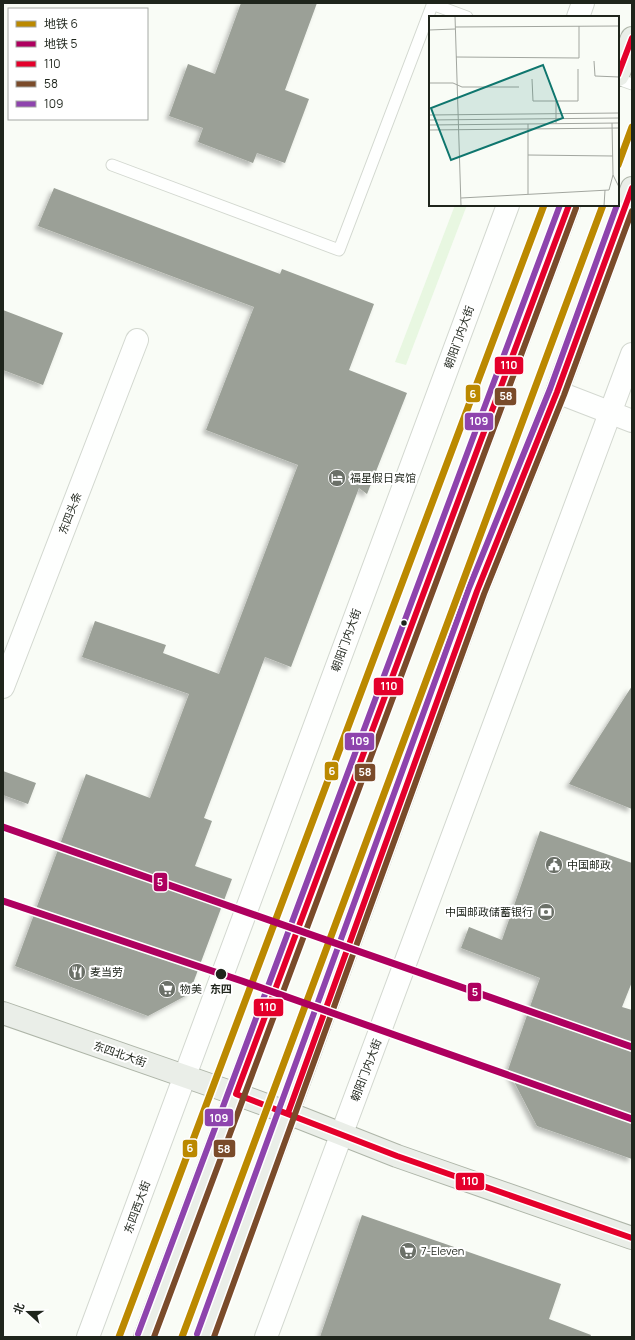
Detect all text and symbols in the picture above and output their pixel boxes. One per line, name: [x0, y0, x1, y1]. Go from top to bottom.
legend: [8, 8, 148, 120]
text: 地铁 6: [44, 15, 78, 32]
inset map: [429, 16, 619, 206]
text: 地铁 5: [44, 35, 77, 52]
text: 110: [44, 55, 61, 72]
text: 58: [44, 75, 58, 92]
text: 109: [44, 95, 63, 112]
street label: 朝阳门内大街: [440, 303, 477, 370]
line badge: 110: [494, 356, 524, 375]
text: 110: [501, 357, 517, 372]
line badge: 6: [465, 384, 481, 403]
text: 6: [470, 386, 477, 401]
line badge: 58: [494, 387, 517, 406]
text: 58: [499, 388, 513, 403]
line badge: 109: [464, 412, 494, 431]
text: 109: [470, 413, 489, 428]
hotel icon: 福星假日宾馆: [327, 468, 347, 488]
place label: 福星假日宾馆: [350, 470, 416, 485]
street label: 东四头条: [55, 490, 84, 536]
street label: 朝阳门内大街: [327, 606, 364, 673]
unlabelled marker: [399, 618, 409, 628]
line badge: 110: [373, 677, 404, 696]
text: 110: [381, 678, 397, 693]
line badge: 109: [344, 732, 375, 751]
text: 109: [351, 733, 370, 748]
line badge: 6: [324, 761, 339, 781]
text: 6: [329, 763, 336, 778]
line badge: 58: [354, 763, 376, 782]
text: 58: [358, 764, 372, 779]
public building icon: 中国邮政: [544, 855, 564, 875]
place label: 中国邮政: [567, 857, 611, 872]
line badge: 5: [153, 872, 168, 892]
text: 5: [157, 874, 163, 889]
bank icon: 中国邮政储蓄银行: [536, 902, 556, 922]
place label: 中国邮政储蓄银行: [445, 904, 533, 919]
restaurant icon: 麦当劳: [67, 962, 87, 982]
place label: 麦当劳: [90, 964, 123, 979]
marker: 东四: [214, 967, 228, 981]
supermarket icon: 物美: [157, 979, 177, 999]
place label: 物美: [180, 981, 202, 996]
place label: 东四: [210, 981, 232, 996]
line badge: 5: [467, 982, 482, 1002]
text: 5: [472, 984, 478, 999]
line badge: 110: [253, 998, 284, 1017]
text: 110: [260, 999, 276, 1014]
street label: 朝阳门内大街: [347, 1036, 384, 1103]
street label: 东四北大街: [92, 1037, 149, 1070]
line badge: 109: [204, 1108, 234, 1127]
text: 109: [210, 1110, 229, 1125]
line badge: 6: [182, 1139, 198, 1158]
line badge: 58: [213, 1139, 236, 1158]
text: 6: [187, 1140, 194, 1155]
text: 58: [217, 1141, 231, 1156]
line badge: 110: [455, 1172, 485, 1191]
text: 110: [462, 1173, 478, 1188]
street label: 东四西大街: [120, 1178, 153, 1235]
supermarket icon: 7-Eleven: [398, 1241, 418, 1261]
place label: 7-Eleven: [421, 1243, 464, 1258]
north arrow: [8, 1292, 48, 1332]
text: 北: [9, 1300, 27, 1316]

